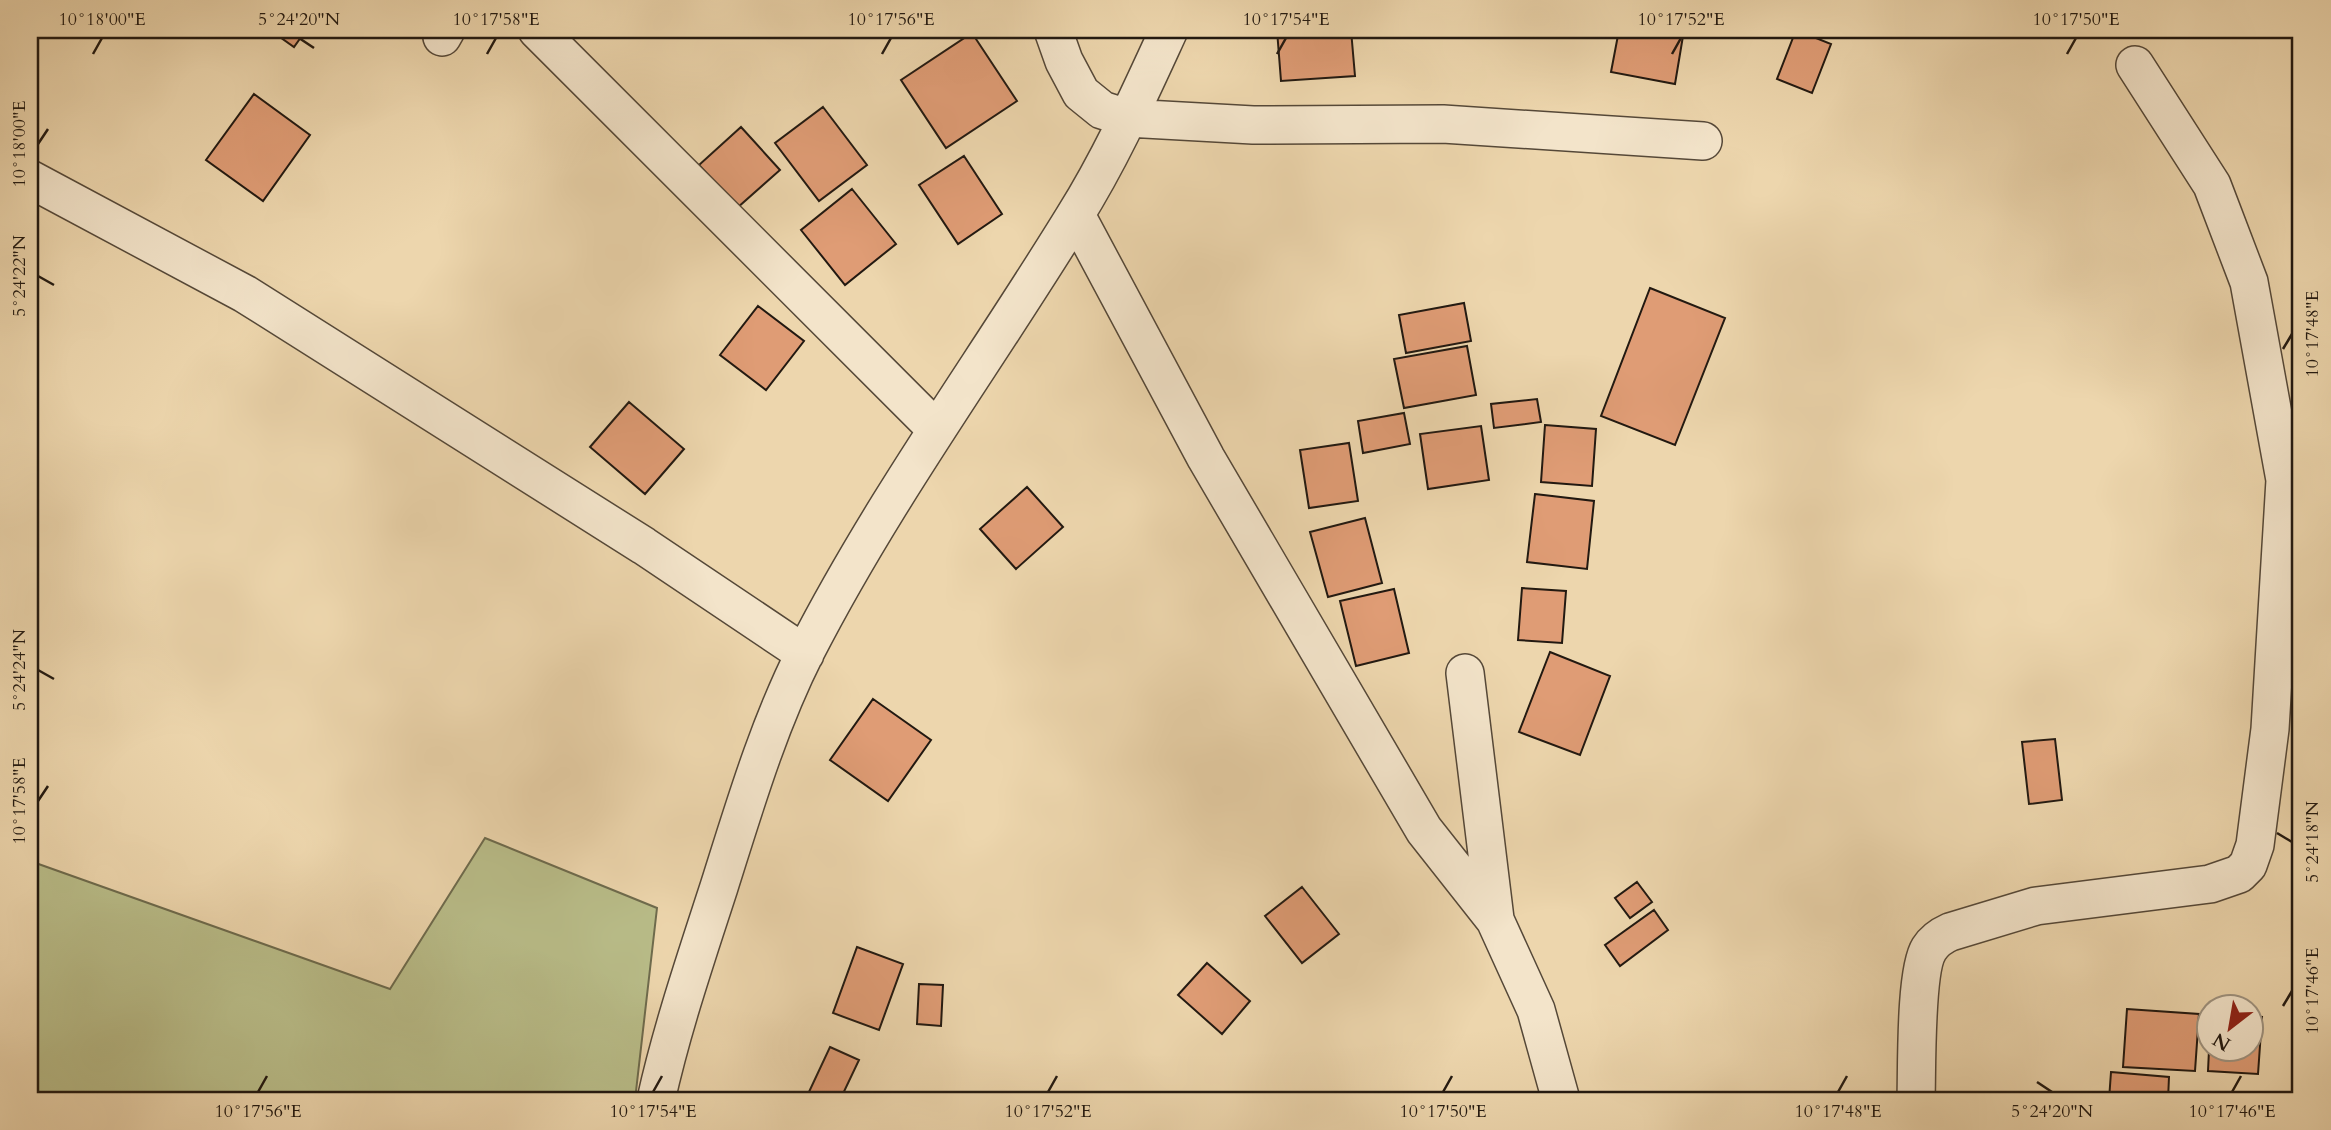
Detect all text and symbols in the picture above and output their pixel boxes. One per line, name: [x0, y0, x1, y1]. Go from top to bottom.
text: 10°18'00"E: [58, 7, 146, 32]
text: 5°24'20"N: [258, 7, 341, 32]
text: 10°17'58"E: [452, 7, 540, 32]
text: 10°17'56"E: [847, 7, 935, 32]
text: 10°17'54"E: [1242, 7, 1330, 32]
text: 10°17'52"E: [1637, 7, 1725, 32]
text: 10°17'50"E: [2032, 7, 2120, 32]
text: 10°18'00"E: [7, 100, 32, 188]
text: 5°24'22"N: [7, 234, 32, 317]
text: 10°17'48"E: [2300, 290, 2325, 378]
text: 5°24'24"N: [7, 628, 32, 711]
text: 10°17'58"E: [7, 757, 32, 845]
text: 5°24'18"N: [2300, 800, 2325, 883]
text: 10°17'46"E: [2300, 947, 2325, 1035]
north arrow: [2194, 993, 2264, 1064]
text: N: [2208, 1026, 2236, 1057]
text: 10°17'56"E: [214, 1099, 302, 1124]
text: 10°17'54"E: [609, 1099, 697, 1124]
text: 10°17'52"E: [1004, 1099, 1092, 1124]
text: 10°17'50"E: [1399, 1099, 1487, 1124]
text: 10°17'48"E: [1794, 1099, 1882, 1124]
text: 5°24'20"N: [2011, 1099, 2094, 1124]
text: 10°17'46"E: [2188, 1099, 2276, 1124]

